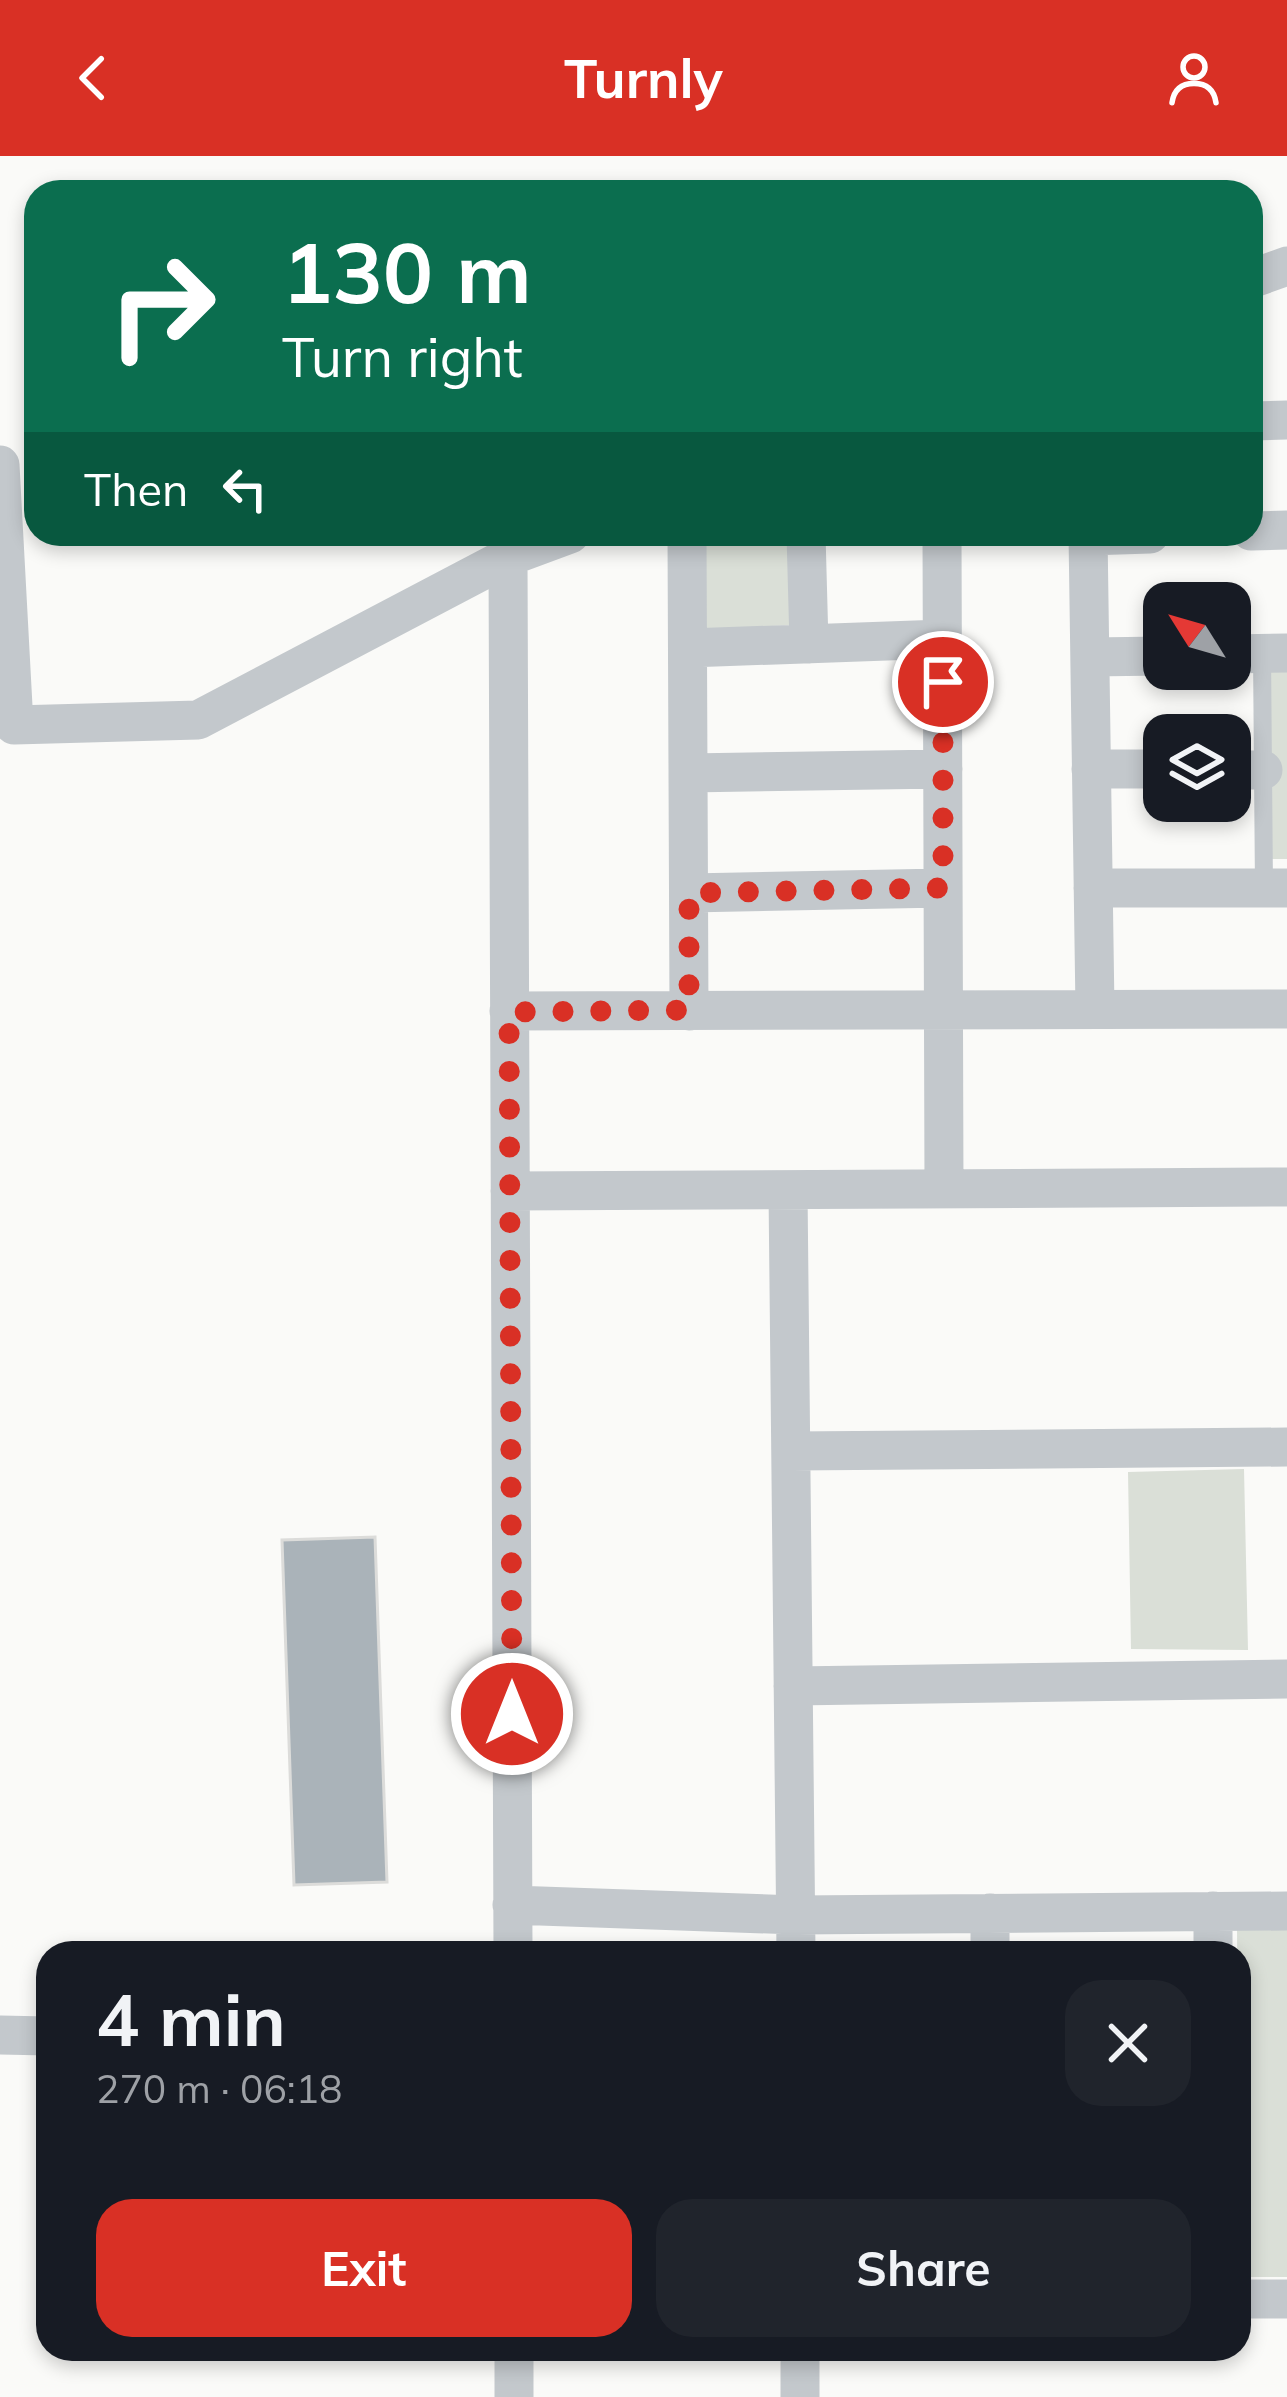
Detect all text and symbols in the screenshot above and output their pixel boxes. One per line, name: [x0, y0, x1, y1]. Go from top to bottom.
text: Turnly: [564, 44, 723, 112]
icon: back: [60, 45, 126, 111]
icon: person: [1161, 45, 1227, 111]
text: 130 m: [282, 219, 532, 324]
icon: right: [84, 228, 240, 384]
text: Turn right: [282, 323, 523, 391]
icon: left: [212, 456, 278, 522]
text: Then: [84, 461, 188, 517]
north arrow: [1143, 582, 1251, 690]
map controls: [1143, 582, 1251, 822]
pin: [892, 631, 994, 733]
icon: arrive: [910, 649, 976, 715]
button: layers: [1143, 714, 1251, 822]
position arrow: [449, 1651, 575, 1777]
text: 4 min: [96, 1974, 286, 2064]
button: close: [1065, 1980, 1191, 2106]
text: 270 m · 06:18: [96, 2064, 342, 2113]
button: Exit: [96, 2199, 632, 2337]
button: Share: [656, 2199, 1191, 2337]

